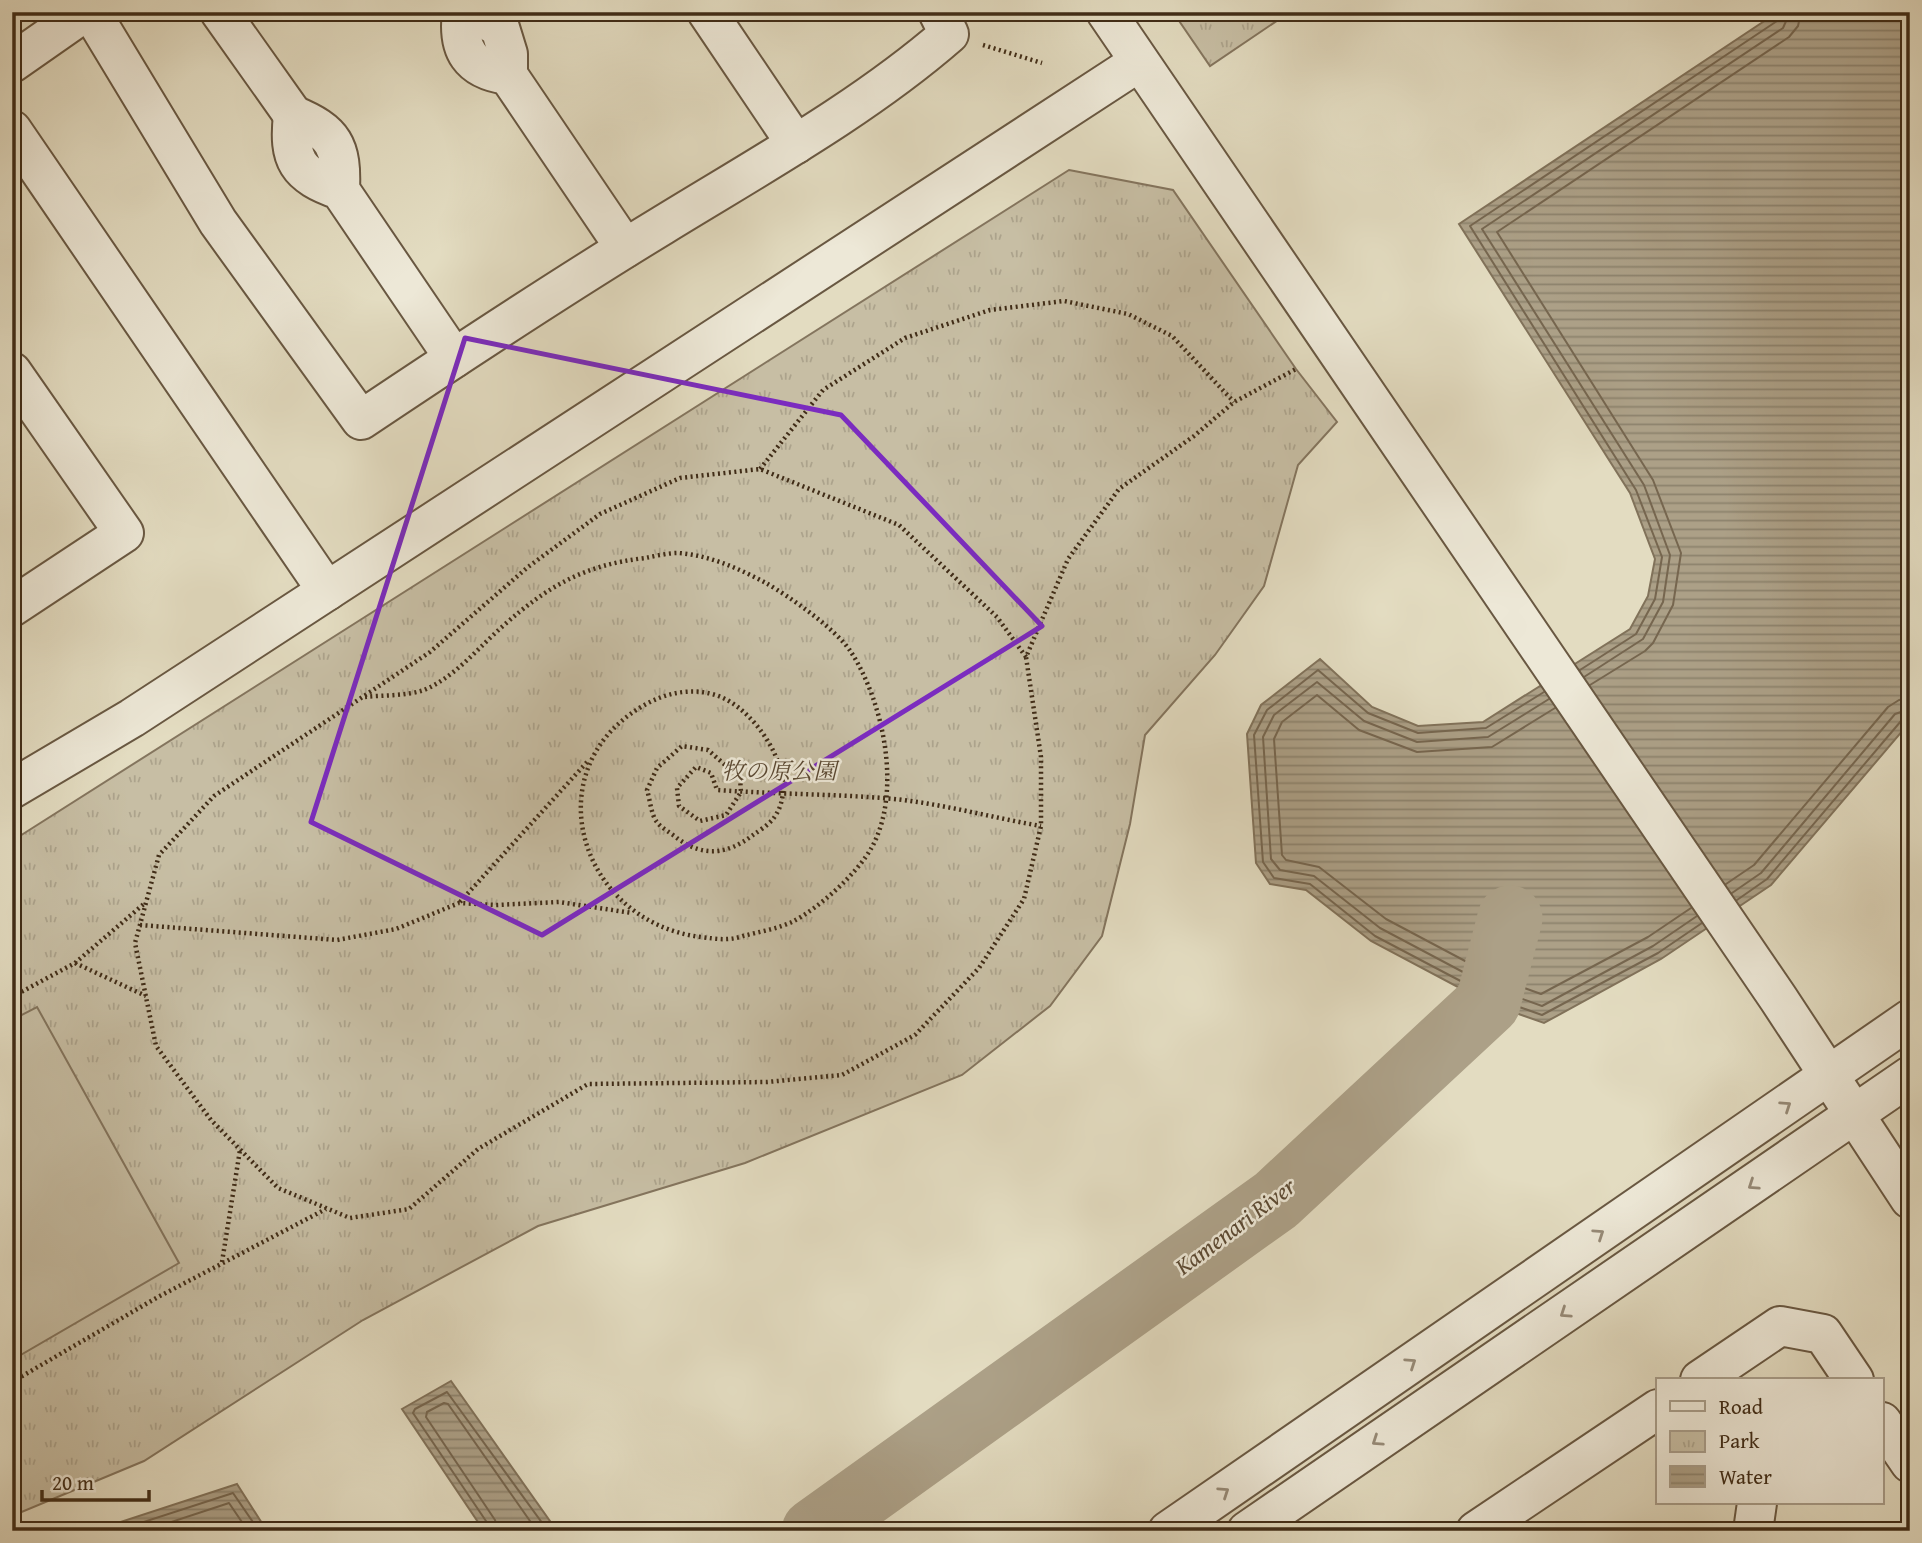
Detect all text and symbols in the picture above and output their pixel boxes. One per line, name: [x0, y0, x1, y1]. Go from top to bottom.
park label: 牧の原公園: [722, 754, 841, 787]
one-way arrow: [1779, 1101, 1792, 1114]
water label: Kamenari River: [1167, 1168, 1304, 1284]
one-way arrow: [1748, 1177, 1761, 1189]
one-way arrow: [1591, 1230, 1604, 1242]
one-way arrow: [1560, 1305, 1573, 1317]
one-way arrow: [1404, 1358, 1417, 1371]
legend: [1656, 1378, 1884, 1504]
text: Road: [1719, 1391, 1764, 1422]
text: Park: [1719, 1425, 1760, 1456]
one-way arrow: [1372, 1433, 1385, 1446]
scale bar: [42, 1459, 149, 1503]
text: Water: [1719, 1461, 1772, 1492]
text: 20 m: [52, 1467, 94, 1498]
one-way arrow: [1216, 1488, 1229, 1500]

